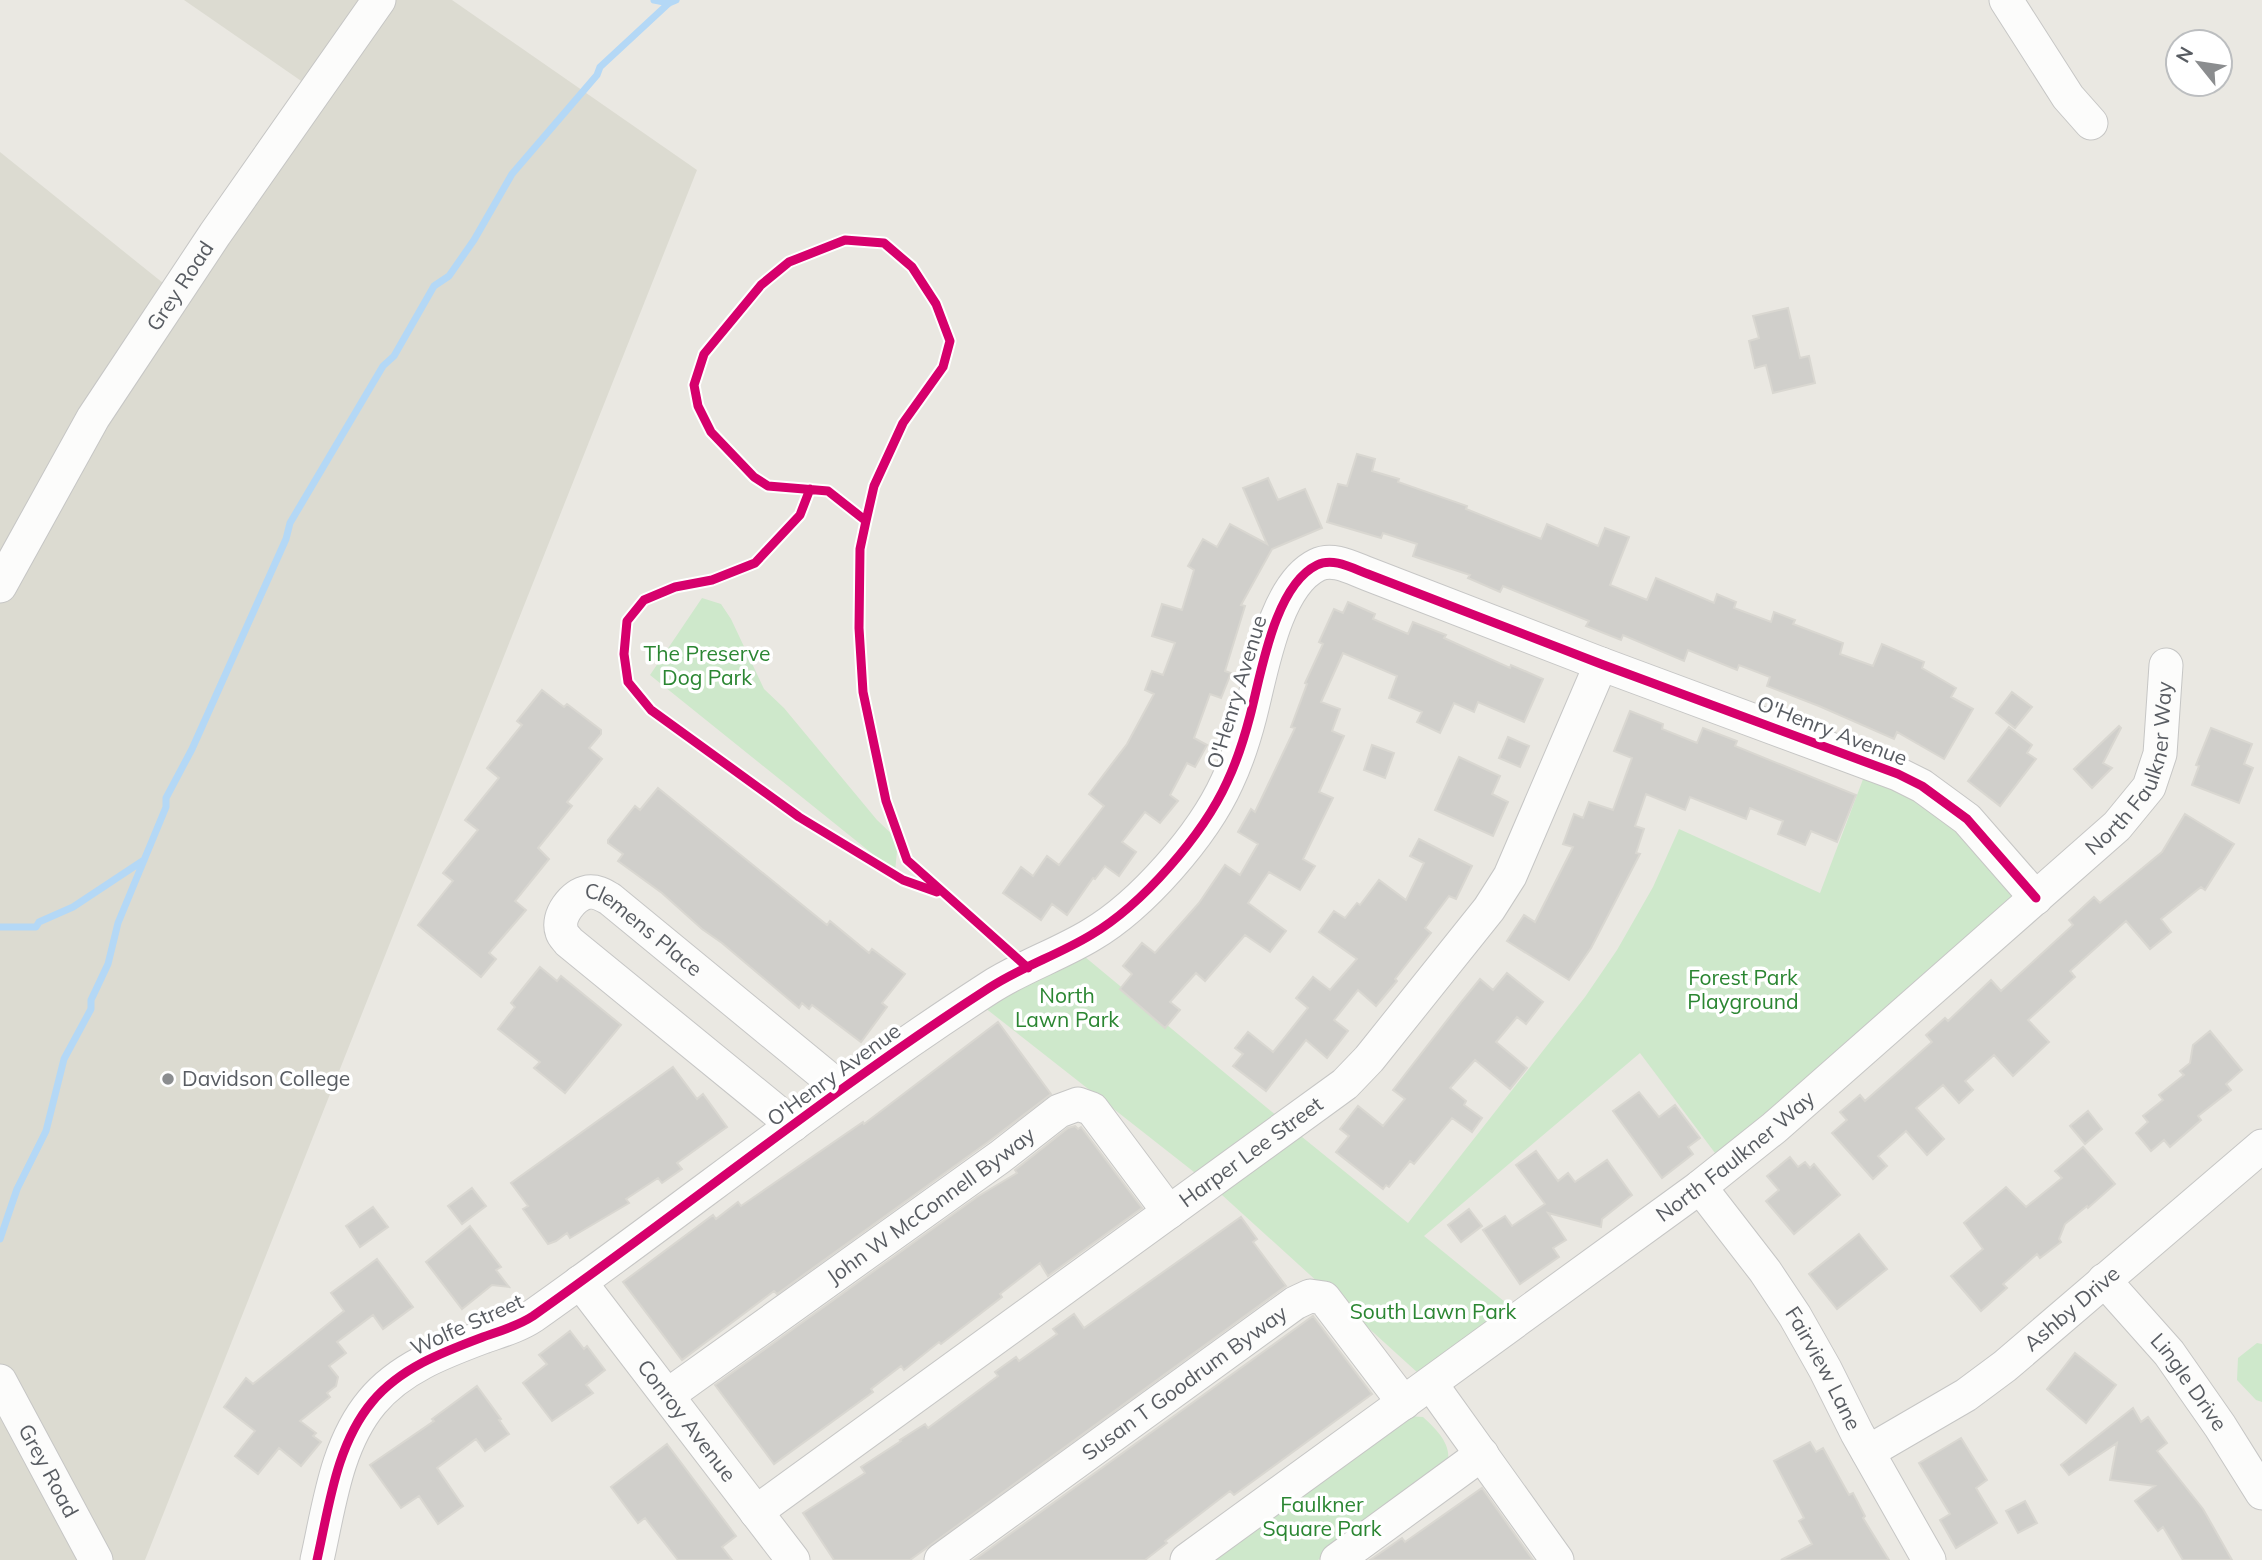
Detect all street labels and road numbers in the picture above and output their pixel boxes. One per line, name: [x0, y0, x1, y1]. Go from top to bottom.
street label: Grey Road: [140, 236, 219, 336]
street label: O'Henry Avenue: [1200, 612, 1272, 771]
street label: North Faulkner Way: [2079, 681, 2177, 860]
street label: O'Henry Avenue: [1754, 689, 1911, 771]
street label: Clemens Place: [584, 877, 708, 981]
street label: O'Henry Avenue: [762, 1017, 905, 1131]
street label: North Faulkner Way: [1650, 1085, 1819, 1227]
street label: Harper Lee Street: [1174, 1091, 1327, 1212]
street label: John W McConnell Byway: [821, 1121, 1040, 1289]
street label: Ashby Drive: [2018, 1260, 2124, 1356]
street label: Wolfe Street: [406, 1288, 527, 1361]
street label: Susan T Goodrum Byway: [1076, 1299, 1292, 1466]
street label: Fairview Lane: [1780, 1301, 1867, 1434]
street label: Lingle Drive: [2146, 1327, 2233, 1436]
street label: Conroy Avenue: [632, 1354, 742, 1487]
street label: Grey Road: [13, 1419, 85, 1522]

